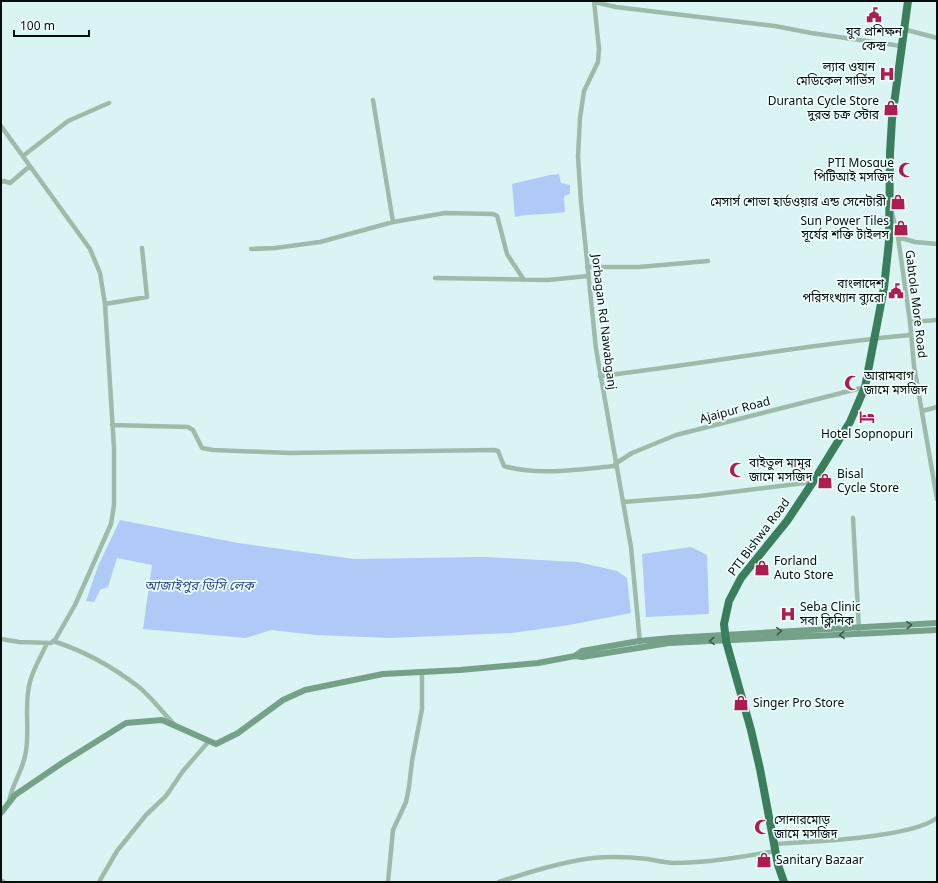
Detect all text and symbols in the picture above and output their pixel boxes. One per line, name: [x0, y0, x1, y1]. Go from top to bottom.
public building icon: যুব প্রশিক্ষন কেন্দ্র: [865, 6, 883, 24]
scale bar: [14, 12, 89, 38]
text: 100 m: [20, 17, 55, 34]
place label: যুব প্রশিক্ষন কেন্দ্র: [845, 23, 903, 54]
place label: ল্যাব ওয়ান মেডিকেল সার্ভিস: [796, 58, 876, 89]
hospital icon: ল্যাব ওয়ান মেডিকেল সার্ভিস: [878, 65, 896, 83]
place label: Duranta Cycle Store দুরন্ত চক্র স্টোর: [768, 92, 880, 123]
shop icon: Duranta Cycle Store দুরন্ত চক্র স্টোর: [882, 99, 900, 117]
place label: PTI Mosque পিটিআই মসজিদ: [813, 154, 894, 185]
mosque icon: PTI Mosque পিটিআই মসজিদ: [897, 161, 915, 179]
place label: মেসার্স শোভা হার্ডওয়ার এন্ড সেনেটারী: [710, 193, 887, 210]
shop icon: মেসার্স শোভা হার্ডওয়ার এন্ড সেনেটারী: [889, 193, 907, 211]
place label: Sun Power Tiles সূর্যের শক্তি টাইলস: [801, 212, 890, 243]
shop icon: Sun Power Tiles সূর্যের শক্তি টাইলস: [892, 219, 910, 237]
street label: Gabtola More Road: [901, 249, 932, 359]
street label: Jorbagan Rd Nawabganj: [588, 252, 621, 391]
place label: বাংলাদেশ পরিসংখ্যান ব্যুরো: [803, 275, 885, 306]
public building icon: বাংলাদেশ পরিসংখ্যান ব্যুরো: [887, 282, 905, 300]
place label: আরামবাগ জামে মসজিদ: [863, 367, 928, 398]
mosque icon: আরামবাগ জামে মসজিদ: [843, 374, 861, 392]
street label: Ajaipur Road: [698, 392, 772, 427]
hotel icon: Hotel Sopnopuri: [858, 408, 876, 426]
place label: Hotel Sopnopuri: [821, 425, 913, 442]
place label: বাইতুল মামুর জামে মসজিদ: [748, 454, 813, 485]
mosque icon: বাইতুল মামুর জামে মসজিদ: [728, 461, 746, 479]
place label: Bisal Cycle Store: [837, 465, 899, 496]
shop icon: Bisal Cycle Store: [816, 472, 834, 490]
street label: PTI Bishwa Road: [724, 494, 793, 579]
place label: Forland Auto Store: [774, 552, 834, 583]
shop icon: Forland Auto Store: [753, 559, 771, 577]
water label: আজাইপুর ডিসি লেক: [144, 576, 256, 594]
place label: Seba Clinic সবা ক্লিনিক: [799, 598, 861, 629]
hospital icon: Seba Clinic সবা ক্লিনিক: [779, 605, 797, 623]
one-way arrow: [906, 620, 912, 629]
one-way arrow: [776, 627, 782, 636]
one-way arrow: [839, 630, 845, 639]
one-way arrow: [709, 637, 715, 645]
shop icon: Singer Pro Store: [732, 694, 750, 712]
place label: Singer Pro Store: [753, 694, 845, 711]
place label: সোনারমোড় জামে মসজিদ: [773, 811, 838, 842]
mosque icon: সোনারমোড় জামে মসজিদ: [753, 818, 771, 836]
shop icon: Sanitary Bazaar: [755, 851, 773, 869]
place label: Sanitary Bazaar: [776, 851, 864, 868]

